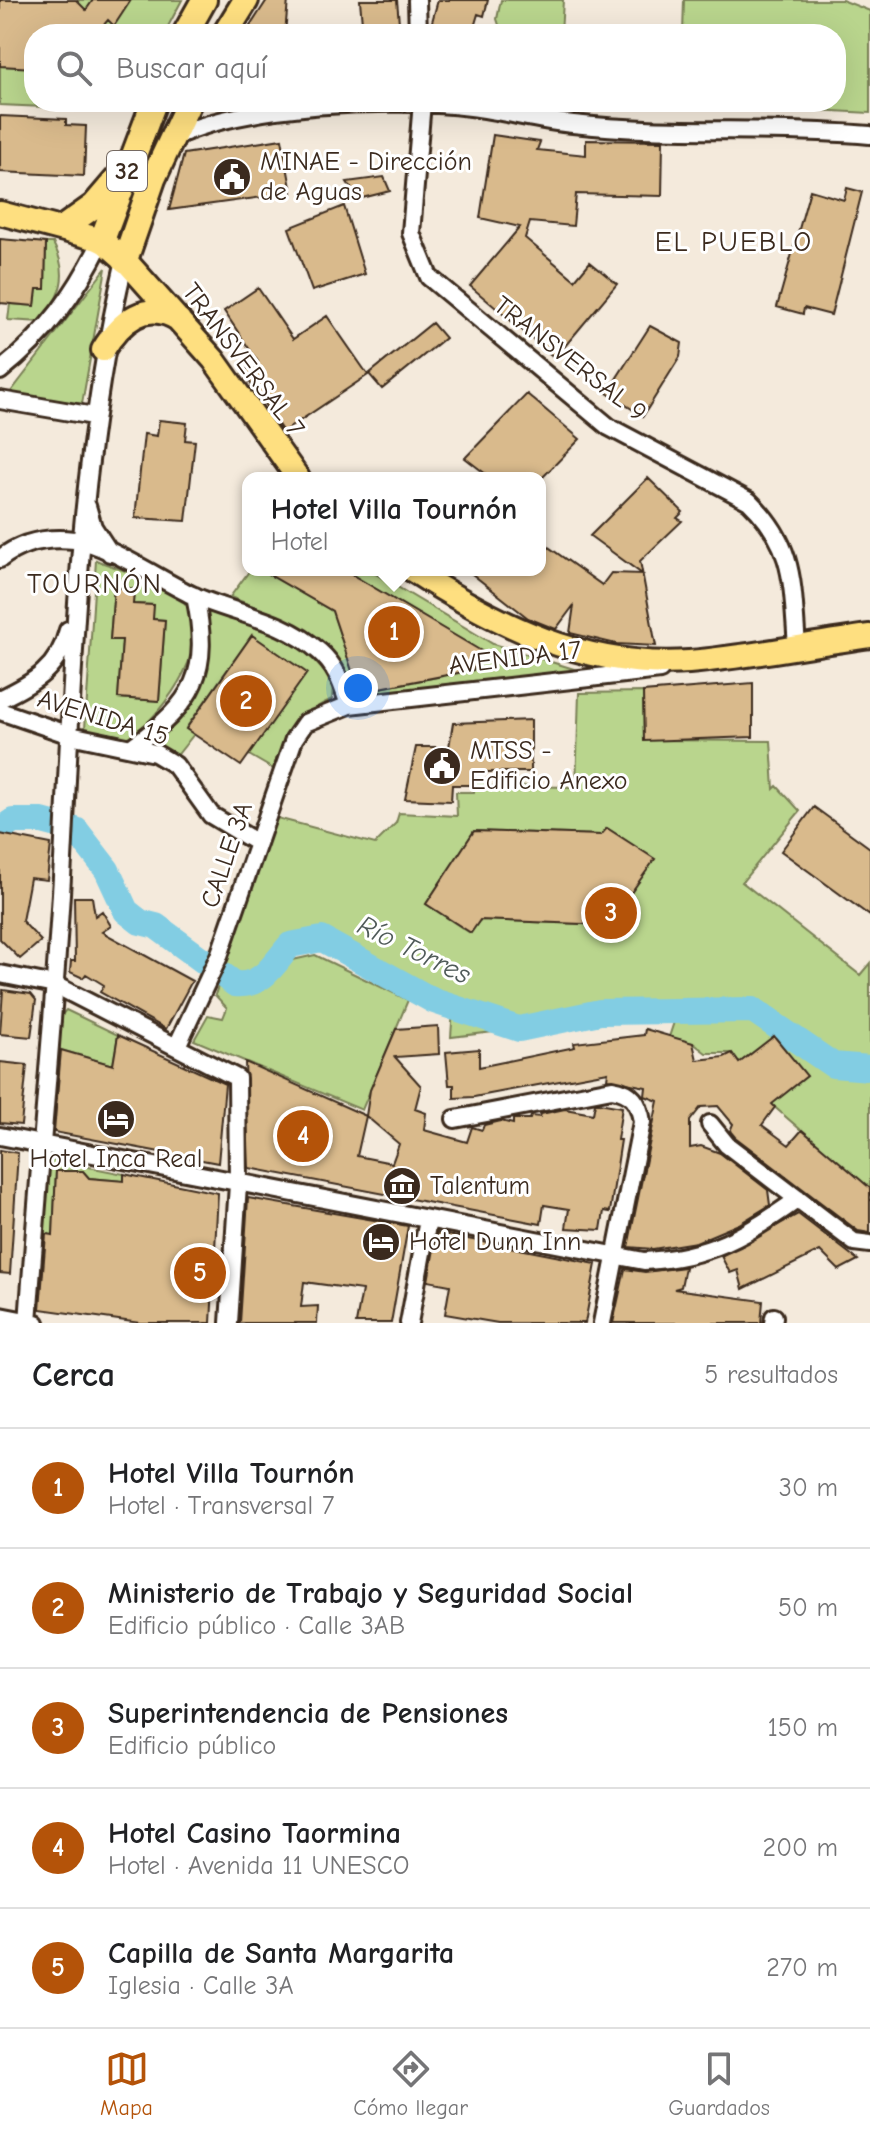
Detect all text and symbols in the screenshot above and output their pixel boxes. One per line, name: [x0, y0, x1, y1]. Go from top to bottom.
search box: [24, 24, 846, 112]
icon: search: [52, 46, 96, 90]
text: Buscar aquí: [116, 51, 267, 86]
place label: MINAE - Dirección de Aguas: [260, 147, 472, 207]
road number: 32: [107, 151, 147, 191]
public building icon: MINAE - Dirección de Aguas: [211, 156, 253, 198]
district label: EL PUEBLO: [655, 226, 813, 258]
street label: TRANSVERSAL 7: [176, 277, 310, 443]
street label: TRANSVERSAL 9: [488, 290, 652, 428]
popup: [242, 472, 546, 576]
text: Hotel Villa Tournón: [271, 492, 517, 527]
text: Hotel: [271, 527, 328, 557]
district label: TOURNÓN: [27, 567, 163, 600]
pin: 1: [368, 602, 420, 662]
street label: AVENIDA 17: [447, 635, 583, 681]
your location: [338, 668, 378, 708]
pin: 2: [220, 671, 272, 731]
street label: AVENIDA 15: [34, 684, 172, 752]
place label: MTSS - Edificio Anexo: [470, 736, 627, 796]
public building icon: MTSS - Edificio Anexo: [421, 745, 463, 787]
street label: CALLE 3A: [195, 798, 259, 912]
pin: 3: [585, 883, 637, 943]
water label: Río Torres: [352, 909, 476, 991]
hotel icon: Hotel Inca Real: [95, 1098, 137, 1140]
pin: 4: [277, 1106, 329, 1166]
place label: Hotel Inca Real: [30, 1144, 202, 1174]
museum icon: Talentum: [381, 1165, 423, 1207]
place label: Talentum: [430, 1171, 530, 1201]
hotel icon: Hotel Dunn Inn: [360, 1221, 402, 1263]
place label: Hotel Dunn Inn: [409, 1227, 581, 1257]
pin: 5: [174, 1243, 226, 1303]
text: Cerca: [32, 1355, 115, 1395]
text: 5 resultados: [704, 1360, 838, 1390]
text: Hotel Villa Tournón: [108, 1456, 354, 1491]
text: 1: [53, 1473, 63, 1503]
text: 30 m: [779, 1473, 838, 1503]
text: Hotel · Transversal 7: [108, 1491, 334, 1521]
text: Ministerio de Trabajo y Seguridad Social: [108, 1576, 633, 1611]
text: 2: [52, 1593, 64, 1623]
text: 50 m: [778, 1593, 838, 1623]
text: Edificio público · Calle 3AB: [108, 1611, 405, 1641]
text: Superintendencia de Pensiones: [108, 1696, 508, 1731]
text: 3: [52, 1713, 64, 1743]
text: 150 m: [768, 1713, 838, 1743]
text: Edificio público: [108, 1731, 276, 1761]
text: Hotel Casino Taormina: [108, 1816, 401, 1851]
text: 4: [52, 1833, 64, 1863]
text: 200 m: [763, 1833, 838, 1863]
text: Hotel · Avenida 11 UNESCO: [108, 1851, 409, 1881]
text: Capilla de Santa Margarita: [108, 1936, 454, 1971]
text: 5: [51, 1953, 65, 1983]
text: 270 m: [766, 1953, 838, 1983]
text: Iglesia · Calle 3A: [108, 1971, 294, 2001]
tab: Mapa: [100, 2047, 153, 2121]
tab: Cómo llegar: [353, 2047, 468, 2121]
tab: Guardados: [668, 2047, 770, 2121]

